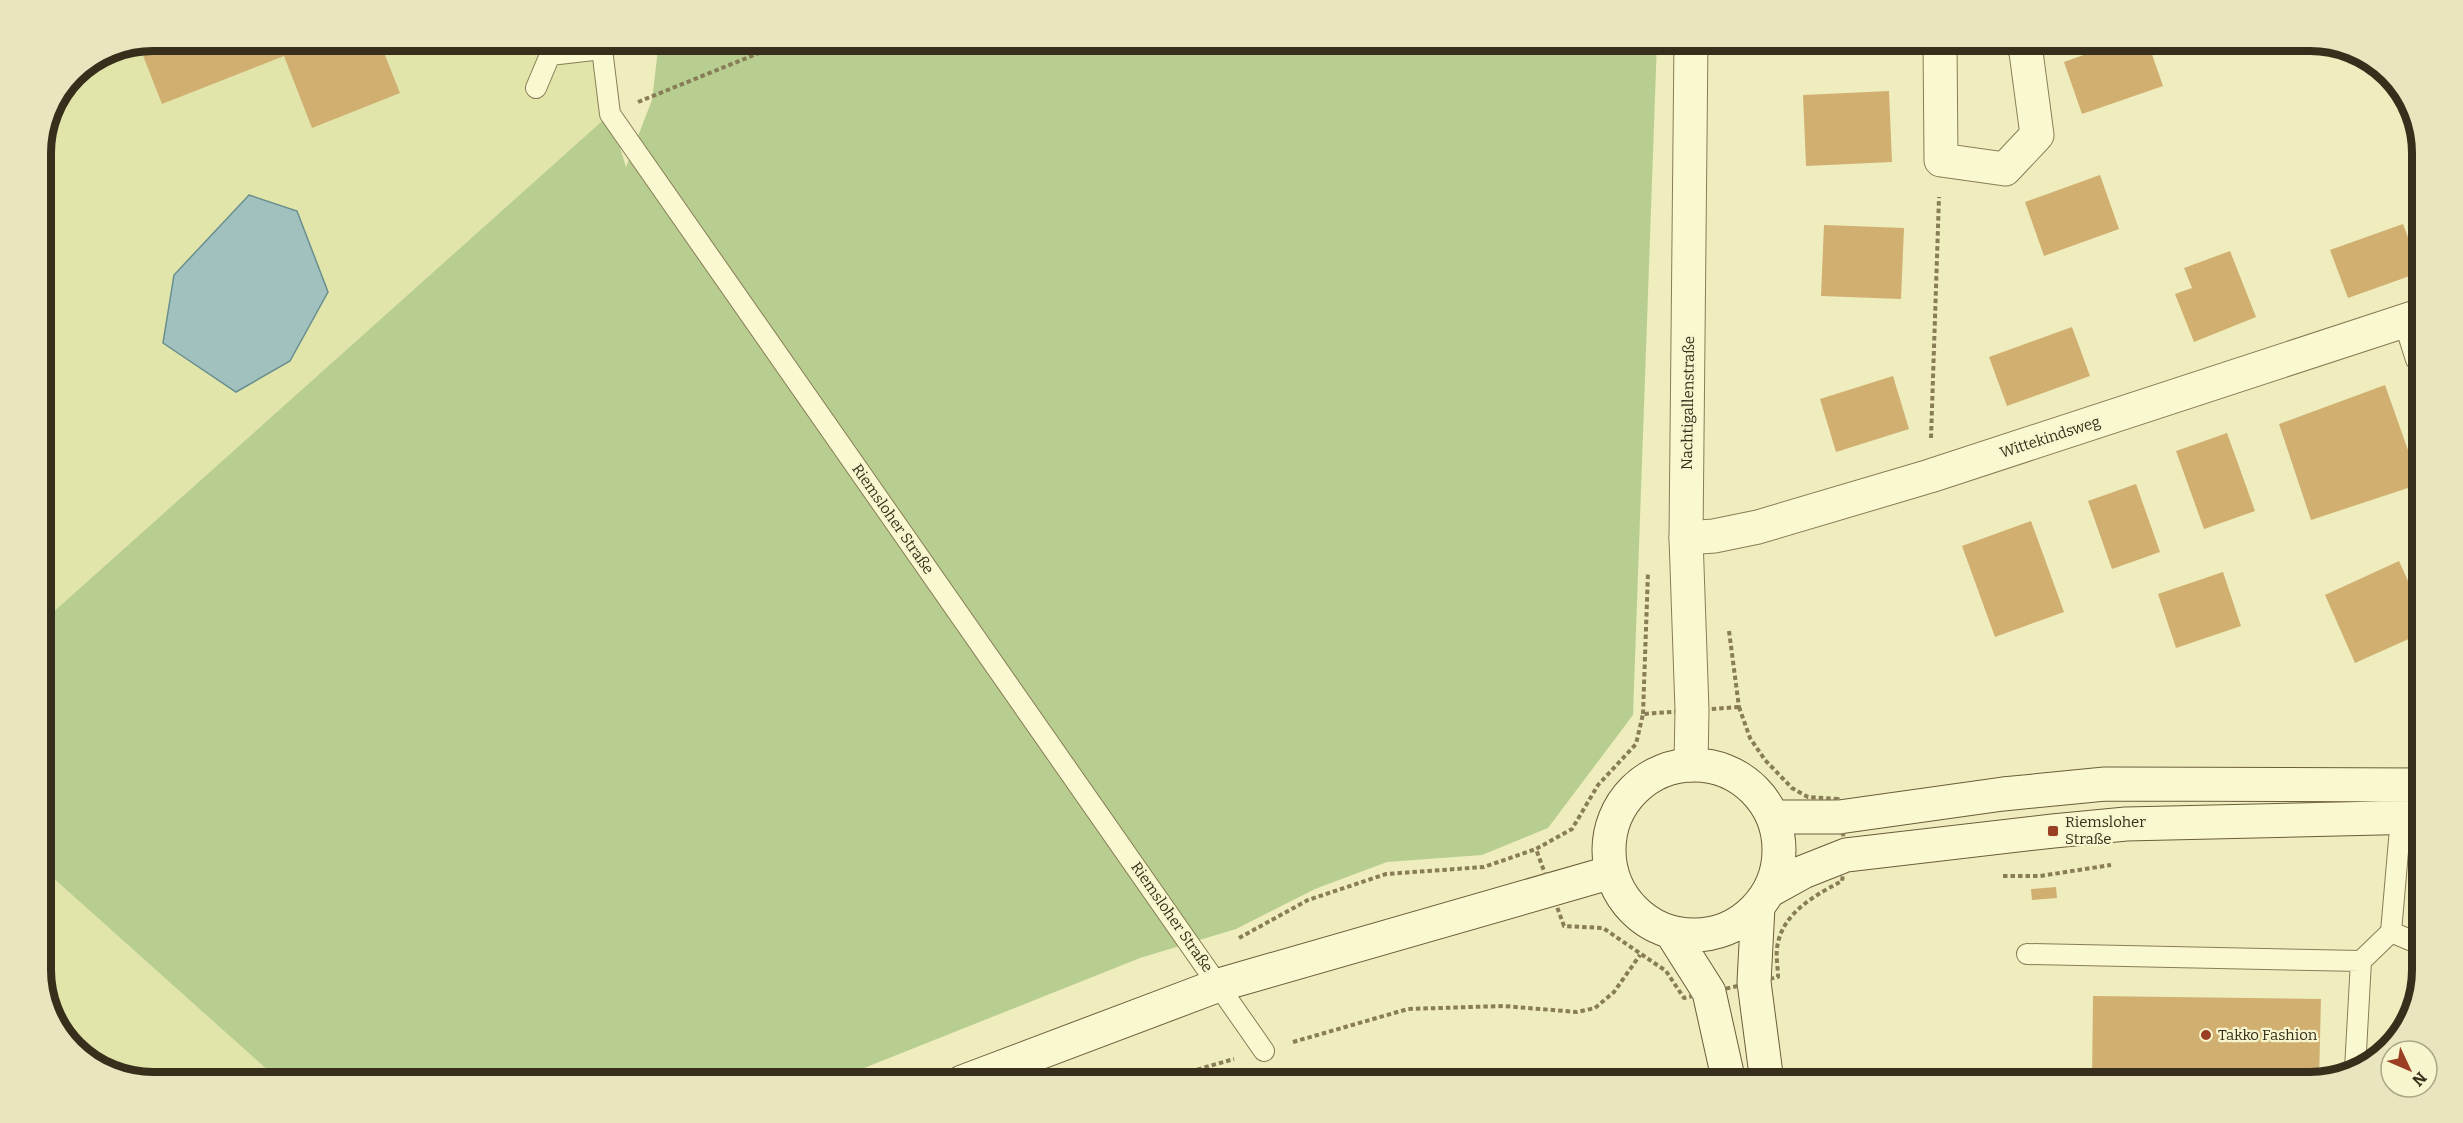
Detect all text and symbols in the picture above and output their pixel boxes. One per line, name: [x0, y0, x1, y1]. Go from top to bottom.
street label: Nachtigallenstraße: [1678, 336, 1698, 470]
street label: Wittekindsweg: [1998, 412, 2102, 462]
street label: Riemsloher Straße: [848, 460, 938, 578]
place label: Riemsloher Straße: [2065, 813, 2146, 848]
marker: Riemsloher Straße: [2046, 824, 2060, 838]
street label: Riemsloher Straße: [1127, 858, 1217, 976]
place label: Takko Fashion: [2218, 1026, 2318, 1044]
marker: Takko Fashion: [2199, 1028, 2213, 1042]
north arrow: [2379, 1039, 2439, 1099]
text: N: [2408, 1068, 2431, 1090]

